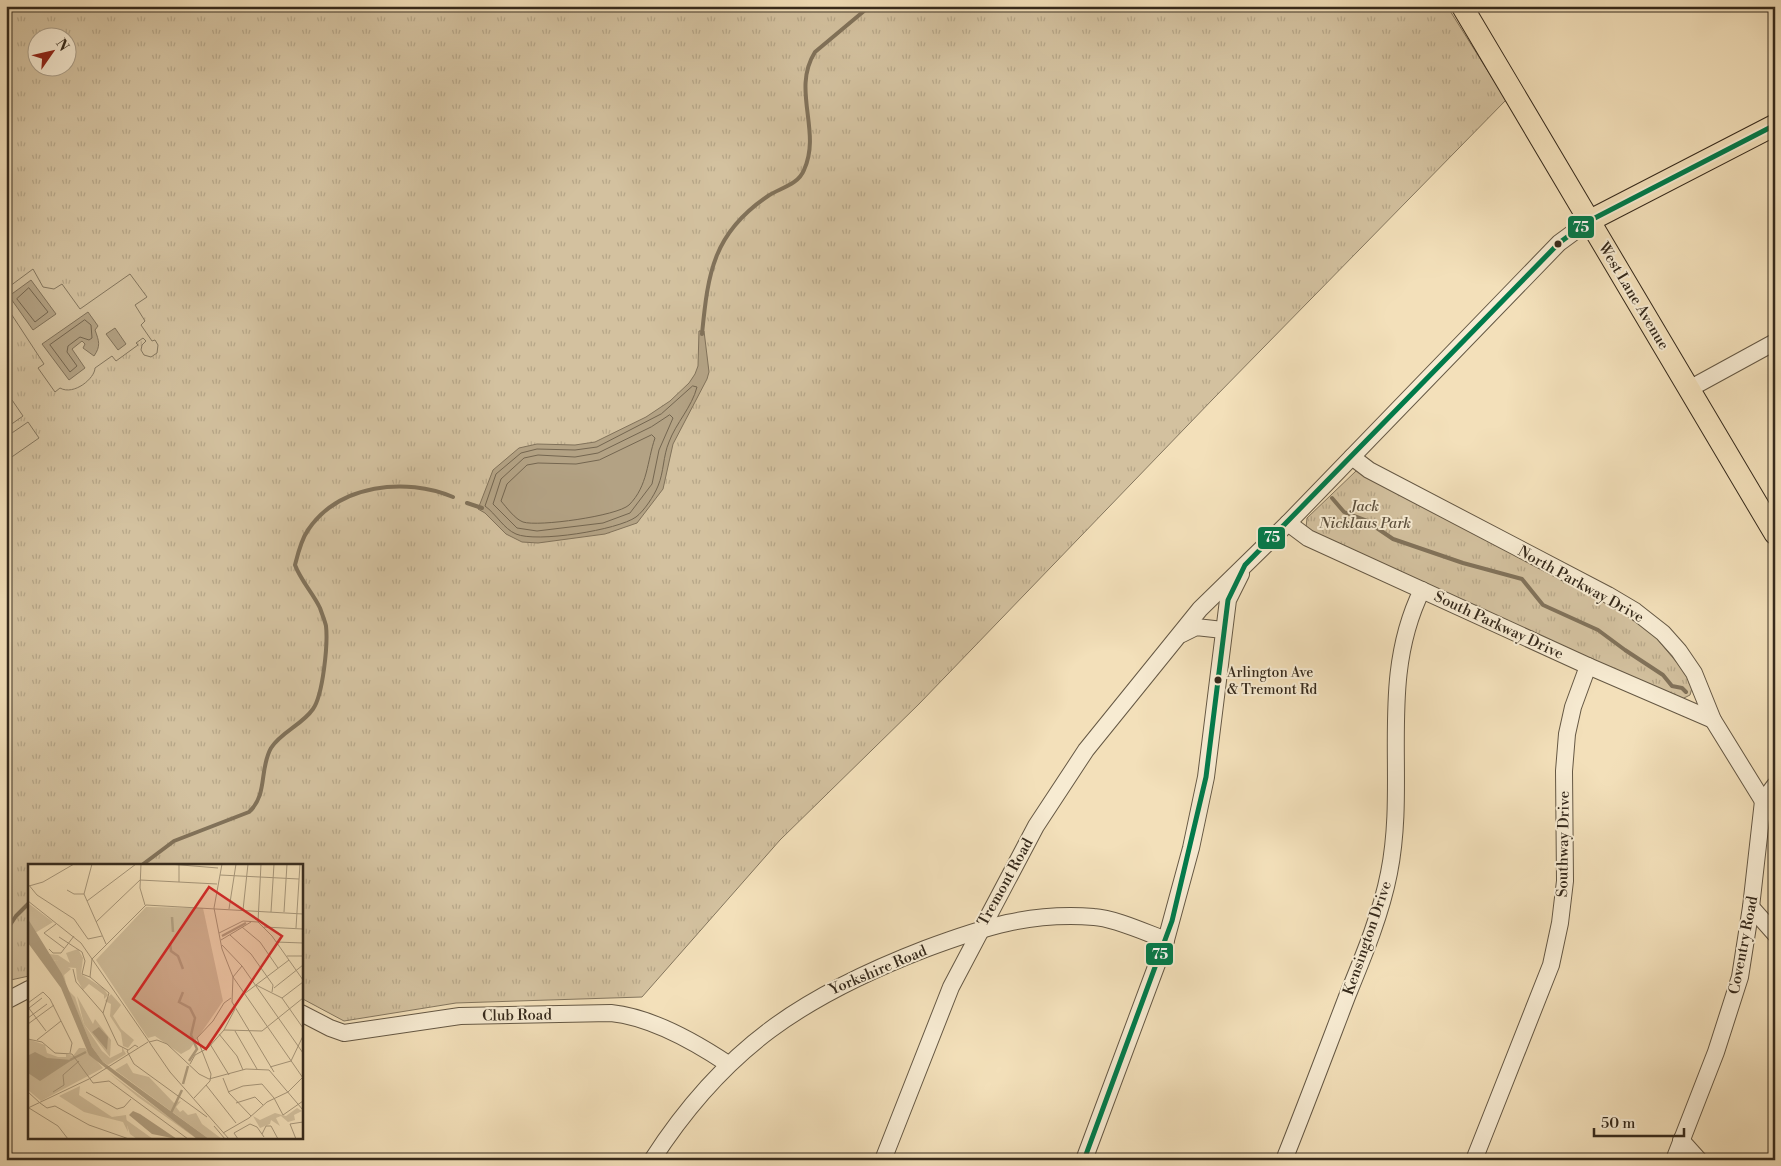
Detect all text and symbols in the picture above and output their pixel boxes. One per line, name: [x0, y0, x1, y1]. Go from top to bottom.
north arrow: [28, 28, 78, 78]
text: N: [51, 36, 73, 55]
line badge: 75: [1567, 215, 1595, 239]
text: 75: [1573, 219, 1590, 237]
street label: West Lane Avenue: [1594, 238, 1673, 353]
unlabelled marker: [1553, 239, 1563, 249]
park label: Jack Nicklaus Park: [1318, 497, 1411, 533]
line badge: 75: [1257, 526, 1286, 550]
text: 75: [1264, 529, 1281, 547]
street label: North Parkway Drive: [1514, 542, 1647, 627]
street label: South Parkway Drive: [1431, 587, 1567, 664]
place label: Arlington Ave & Tremont Rd: [1226, 664, 1317, 699]
marker: Arlington Ave & Tremont Rd: [1213, 675, 1223, 685]
street label: Southway Drive: [1553, 791, 1574, 897]
street label: Tremont Road: [973, 835, 1038, 930]
inset map: [28, 864, 302, 1138]
street label: Kensington Drive: [1339, 879, 1396, 998]
street label: Coventry Road: [1725, 894, 1762, 996]
street label: Yorkshire Road: [826, 941, 930, 1000]
line badge: 75: [1145, 942, 1174, 966]
text: 75: [1152, 946, 1169, 964]
street label: Club Road: [482, 1005, 553, 1026]
scale bar: [1594, 1106, 1684, 1138]
text: 50 m: [1601, 1114, 1635, 1133]

